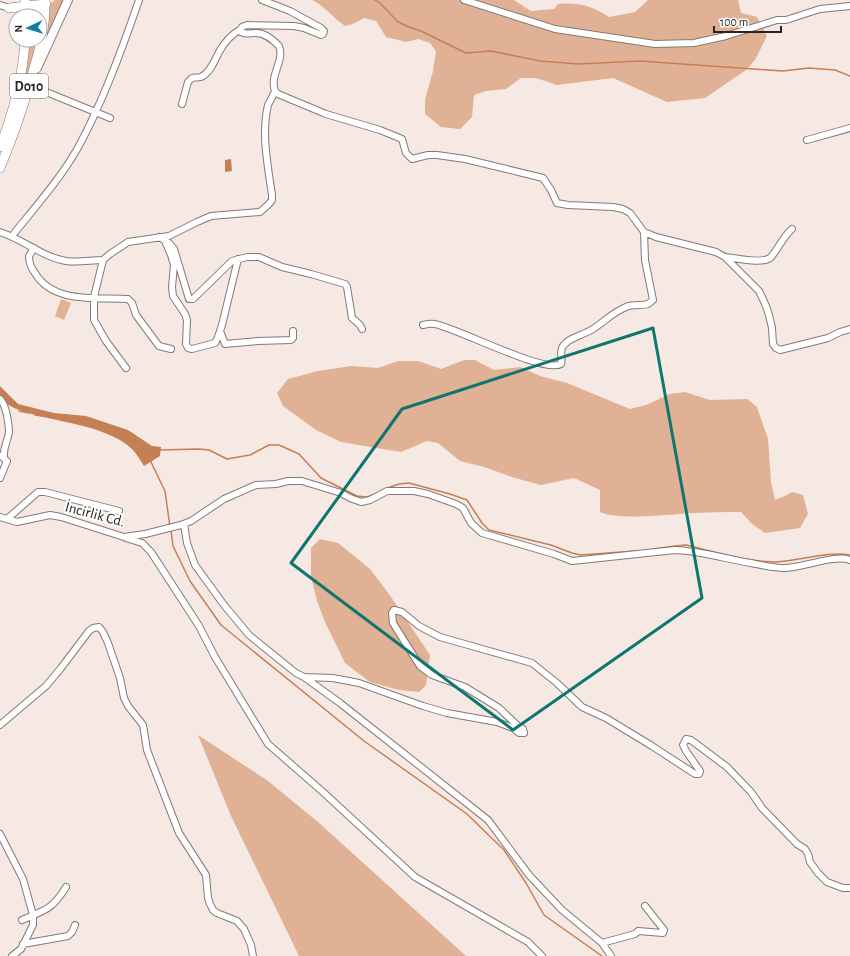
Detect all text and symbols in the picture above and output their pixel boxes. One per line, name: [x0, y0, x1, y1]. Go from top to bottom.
north arrow: [8, 8, 48, 48]
scale bar: [714, 8, 781, 34]
text: 100 m: [720, 16, 748, 28]
text: N: [13, 24, 24, 33]
road number: D010: [10, 74, 48, 98]
street label: İncirlik Cd.: [63, 497, 127, 530]

